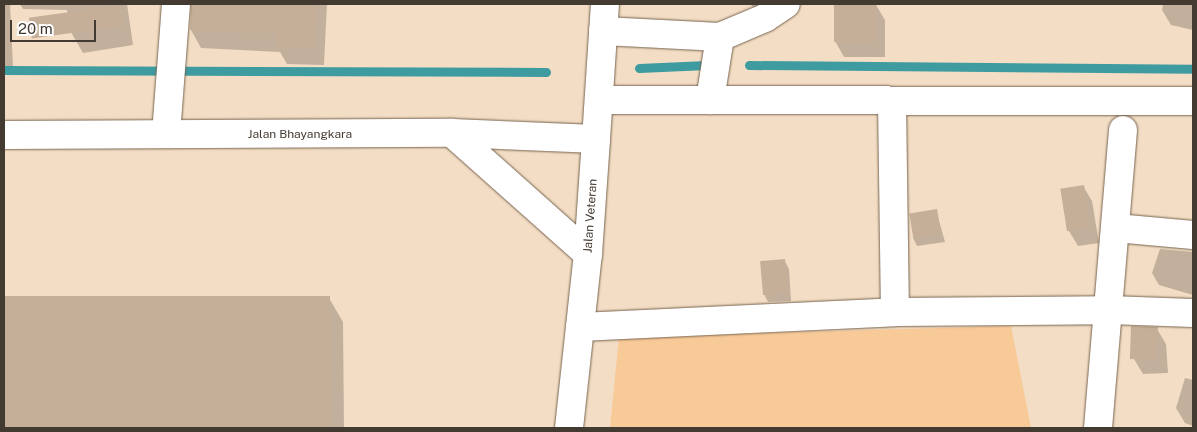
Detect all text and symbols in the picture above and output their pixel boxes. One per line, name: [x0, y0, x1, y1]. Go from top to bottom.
scale bar: [12, 10, 99, 42]
text: 20 m: [18, 20, 53, 37]
street label: Jalan Bhayangkara: [248, 128, 352, 142]
street label: Jalan Veteran: [581, 178, 601, 254]

